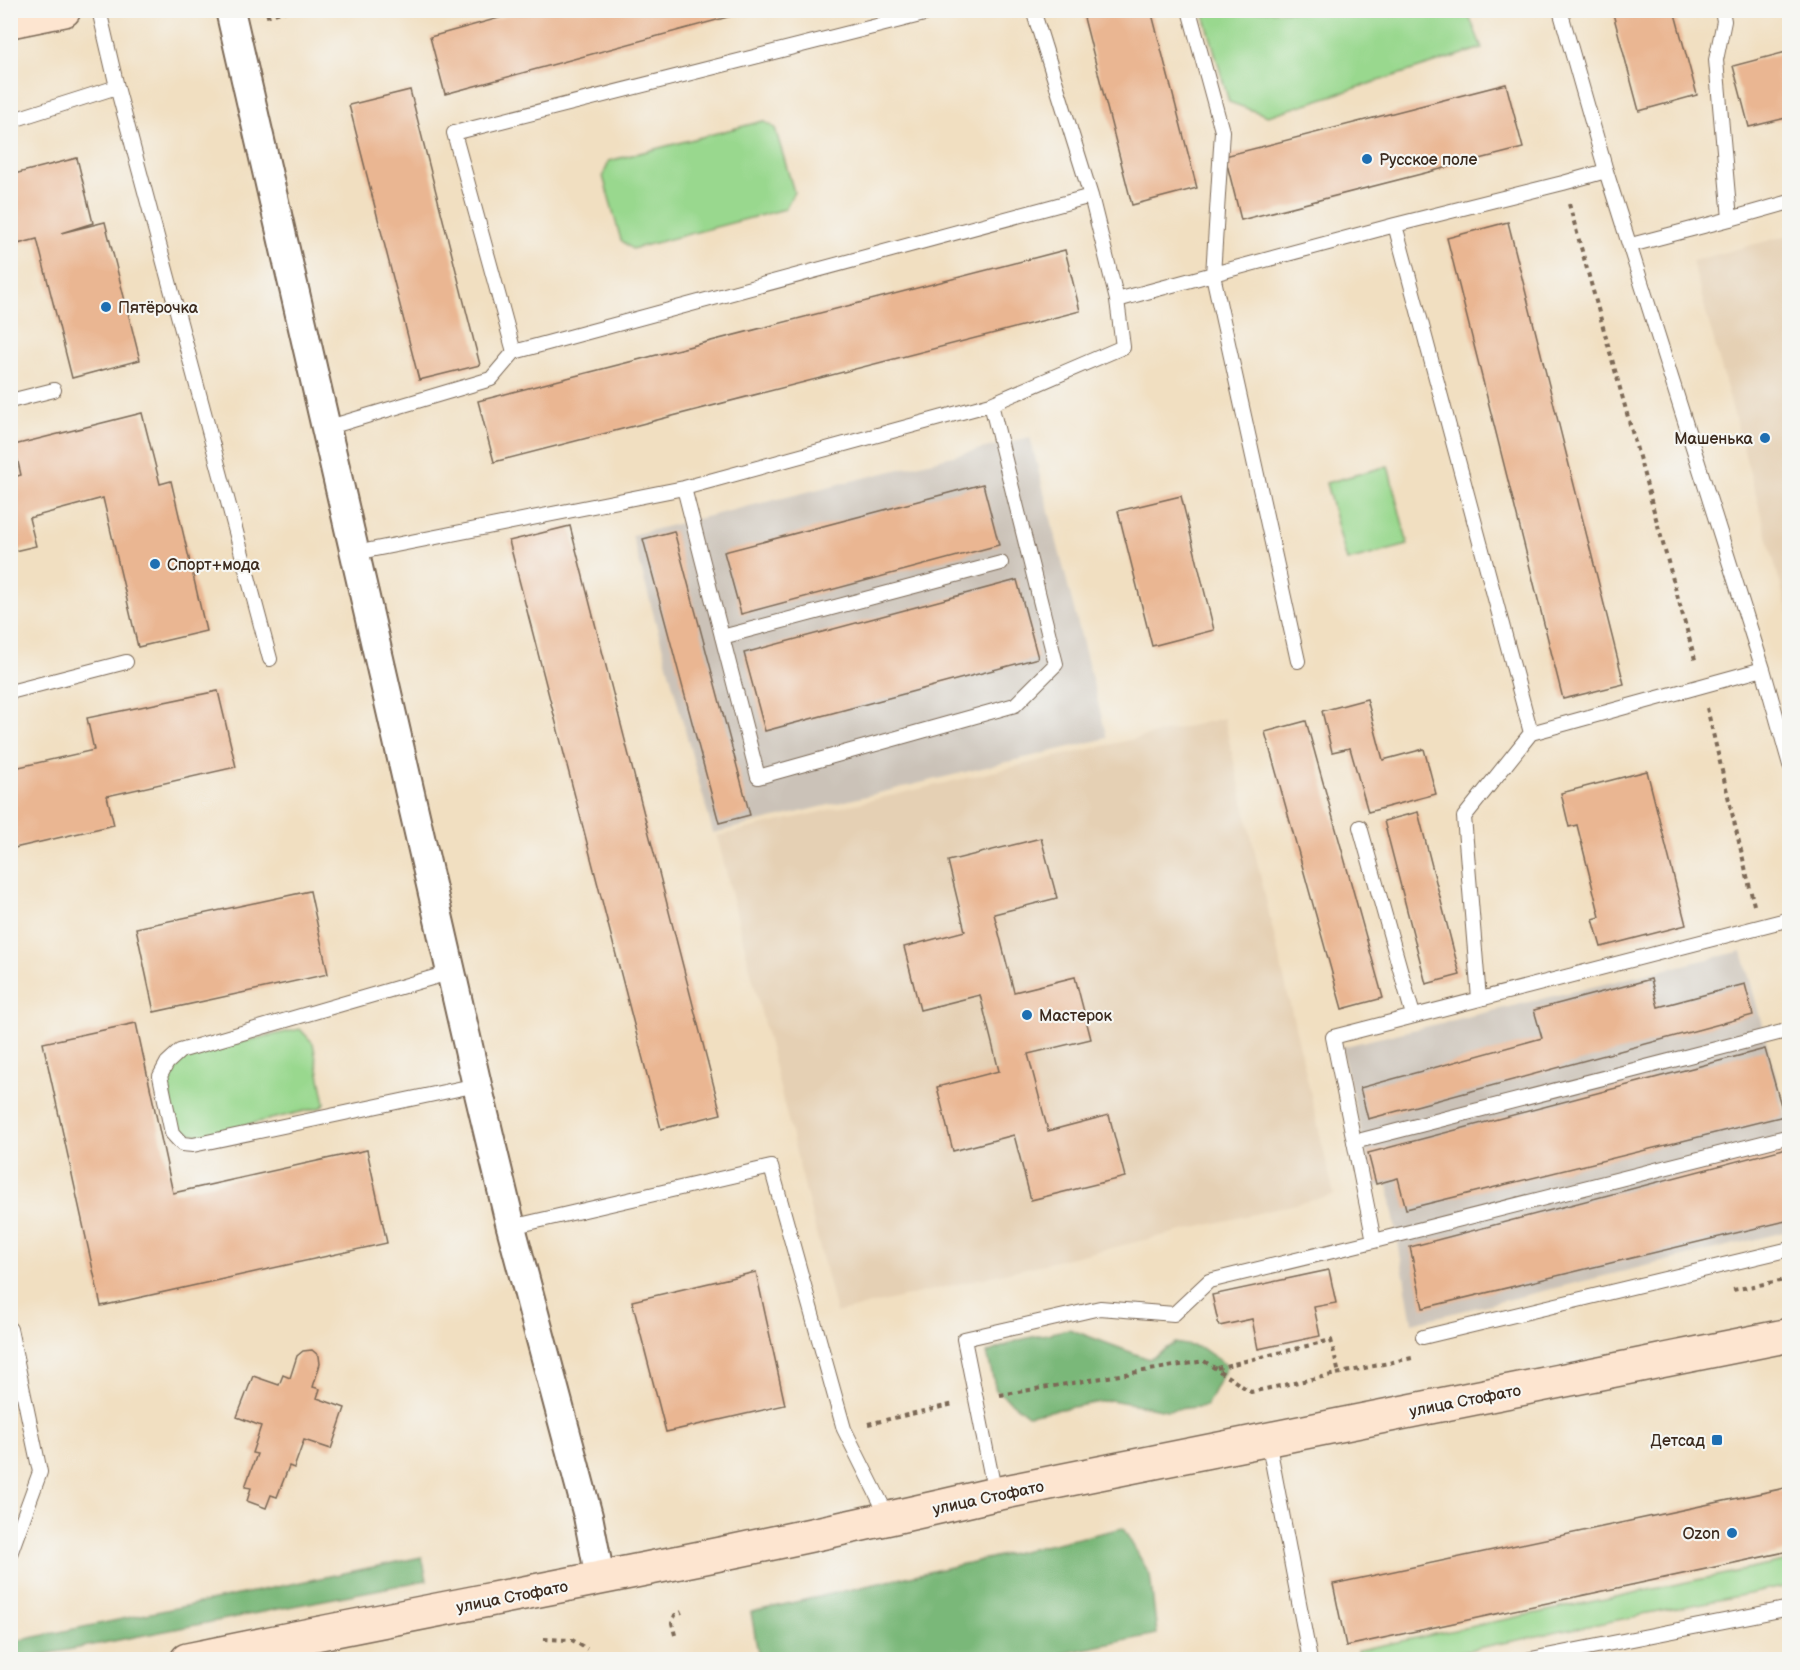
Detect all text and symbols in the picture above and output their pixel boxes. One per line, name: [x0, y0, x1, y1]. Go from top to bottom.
place label: Русское поле: [1379, 151, 1478, 170]
marker: Русское поле: [1360, 152, 1374, 166]
place label: Пятёрочка: [118, 299, 199, 318]
marker: Пятёрочка: [99, 300, 113, 314]
place label: Машенька: [1674, 430, 1754, 449]
marker: Машенька: [1758, 431, 1772, 445]
place label: Спорт+мода: [167, 556, 260, 575]
marker: Спорт+мода: [148, 557, 162, 571]
place label: Мастерок: [1039, 1007, 1112, 1026]
marker: Мастерок: [1020, 1008, 1034, 1022]
street label: улица Стофато: [1408, 1381, 1523, 1422]
place label: Детсад: [1651, 1432, 1705, 1451]
marker: Детсад: [1710, 1433, 1724, 1447]
street label: улица Стофато: [931, 1477, 1046, 1520]
place label: Ozon: [1682, 1525, 1720, 1544]
marker: Ozon: [1725, 1526, 1739, 1540]
street label: улица Стофато: [455, 1577, 570, 1618]

